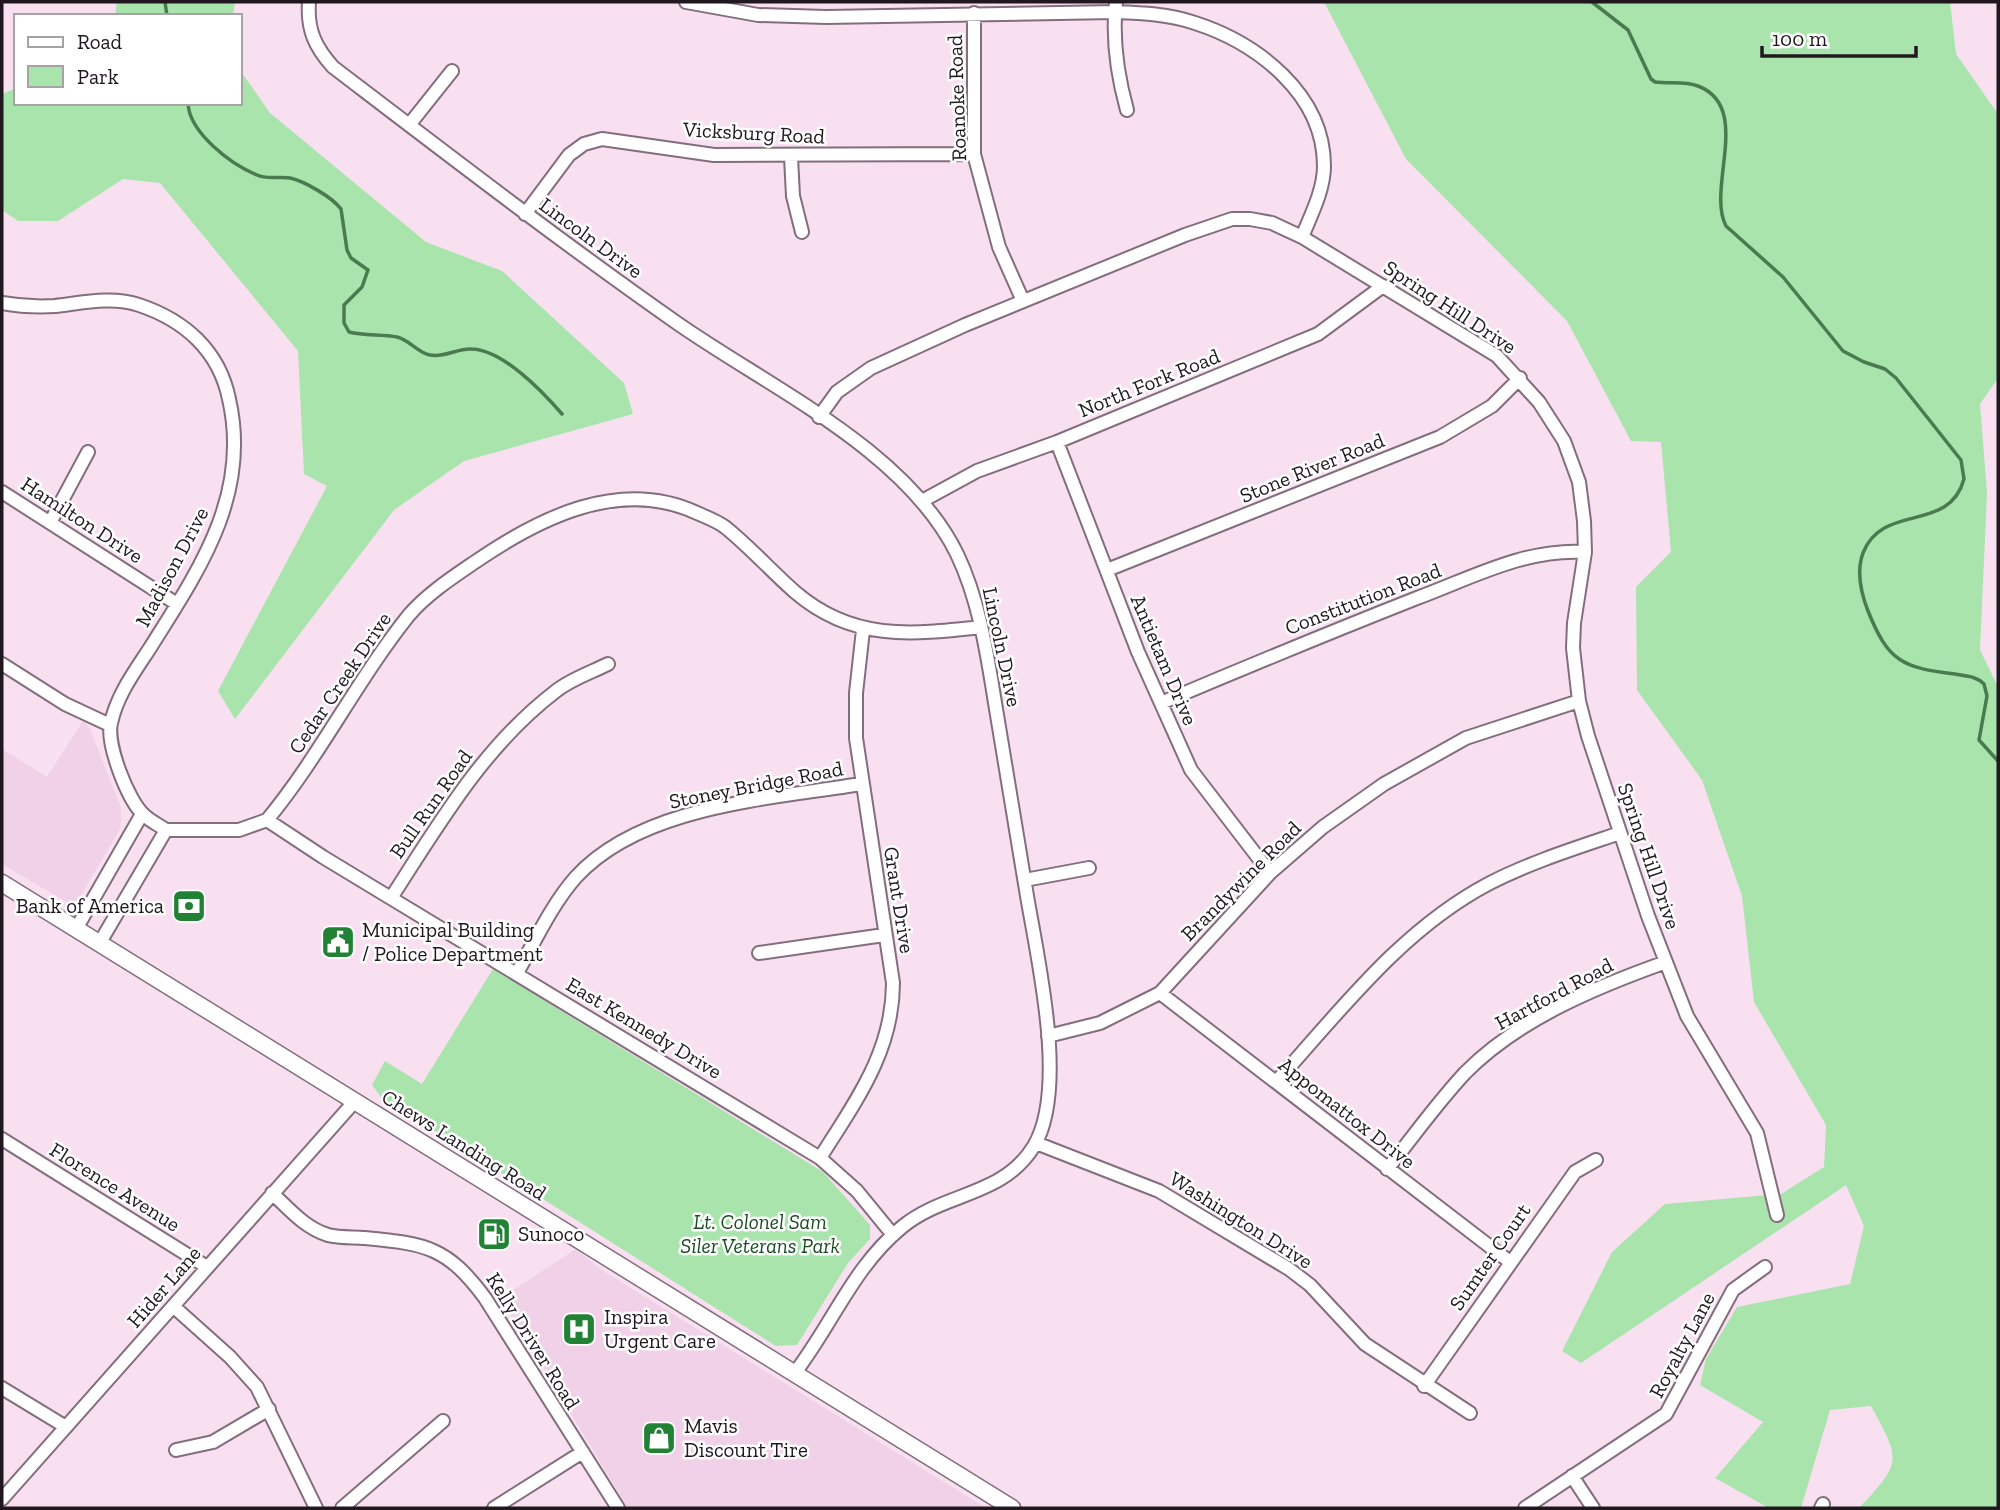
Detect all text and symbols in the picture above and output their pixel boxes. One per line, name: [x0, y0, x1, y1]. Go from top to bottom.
legend: [14, 14, 242, 105]
scale bar: [1762, 14, 1916, 58]
text: 100 m: [1772, 26, 1827, 51]
text: Road: [77, 29, 123, 54]
street label: Roanoke Road: [942, 34, 971, 162]
text: Park: [77, 64, 119, 89]
street label: Vicksburg Road: [681, 116, 826, 149]
street label: Lincoln Drive: [535, 192, 648, 284]
street label: Spring Hill Drive: [1379, 254, 1521, 359]
street label: North Fork Road: [1074, 343, 1224, 422]
street label: Stone River Road: [1236, 427, 1388, 508]
street label: Hamilton Drive: [17, 471, 148, 568]
street label: Madison Drive: [130, 502, 214, 631]
street label: Constitution Road: [1281, 557, 1445, 640]
street label: Lincoln Drive: [978, 585, 1027, 709]
street label: Antietam Drive: [1126, 591, 1203, 729]
street label: Cedar Creek Drive: [283, 607, 396, 758]
street label: Bull Run Road: [384, 744, 478, 863]
street label: Stoney Bridge Road: [667, 755, 845, 814]
street label: Spring Hill Drive: [1613, 780, 1686, 932]
street label: Brandywine Road: [1175, 815, 1306, 946]
street label: Grant Drive: [879, 845, 920, 955]
bank icon: Bank of America: [170, 887, 208, 925]
place label: Bank of America: [16, 893, 164, 918]
place label: Municipal Building / Police Department: [362, 917, 543, 966]
public building icon: Municipal Building / Police Department: [319, 923, 357, 961]
street label: Hartford Road: [1491, 952, 1617, 1035]
street label: East Kennedy Drive: [562, 971, 727, 1084]
street label: Appomattox Drive: [1274, 1051, 1421, 1174]
street label: Chews Landing Road: [377, 1084, 552, 1206]
street label: Florence Avenue: [45, 1136, 185, 1237]
street label: Washington Drive: [1165, 1166, 1318, 1274]
street label: Sumter Court: [1444, 1198, 1536, 1315]
park label: Lt. Colonel Sam Siler Veterans Park: [680, 1209, 840, 1258]
fuel station icon: Sunoco: [475, 1215, 513, 1253]
place label: Sunoco: [518, 1221, 584, 1246]
street label: Hider Lane: [121, 1241, 206, 1333]
street label: Kelly Driver Road: [481, 1268, 586, 1414]
street label: Royalty Lane: [1643, 1288, 1720, 1402]
place label: Inspira Urgent Care: [604, 1304, 716, 1353]
hospital icon: Inspira Urgent Care: [560, 1310, 598, 1348]
place label: Mavis Discount Tire: [684, 1413, 808, 1462]
shop icon: Mavis Discount Tire: [640, 1419, 678, 1457]

